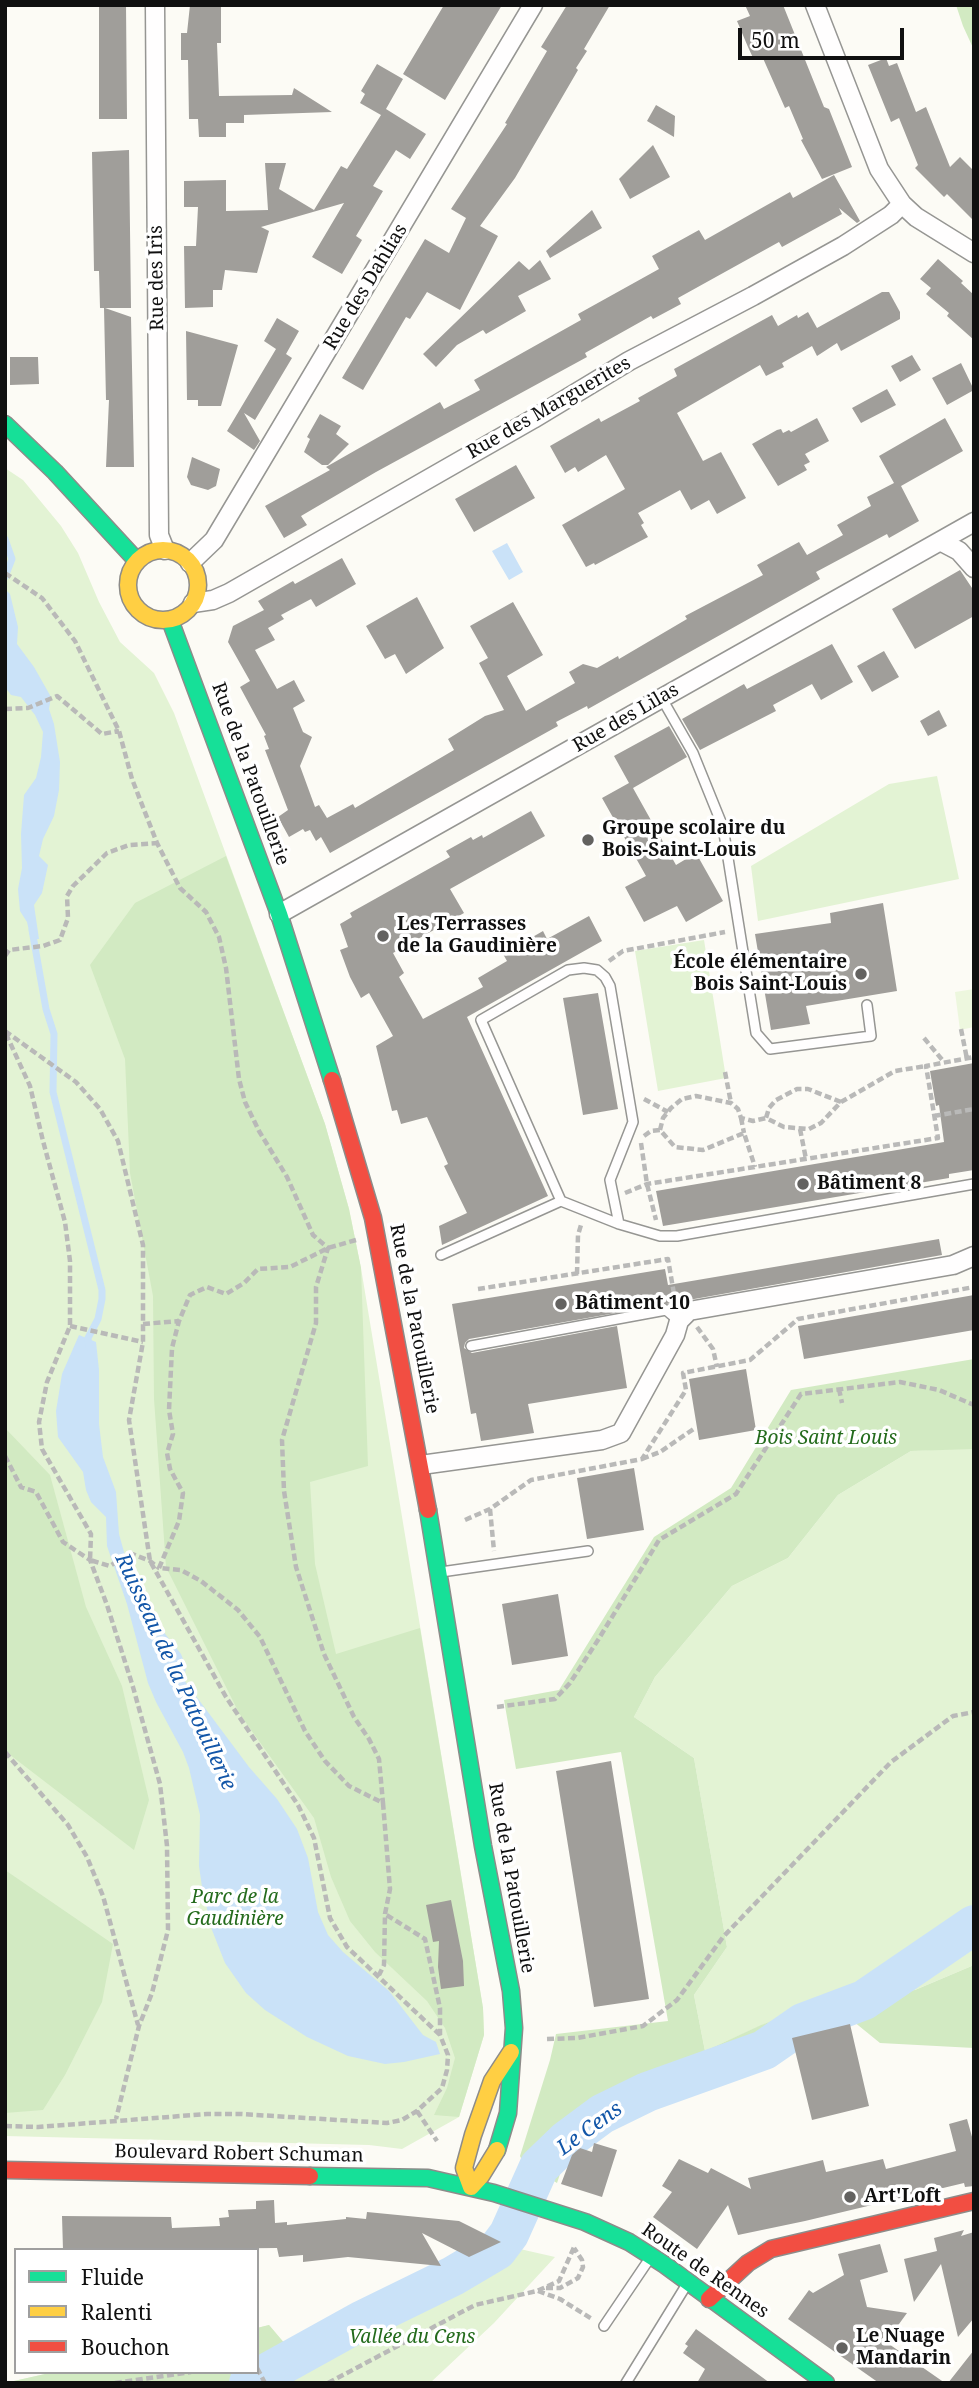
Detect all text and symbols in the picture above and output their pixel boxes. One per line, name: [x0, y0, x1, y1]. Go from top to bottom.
scale bar: [741, 14, 907, 58]
text: 50 m: [751, 26, 800, 54]
street label: Rue des Dahlias: [319, 220, 413, 354]
street label: Rue des Iris: [145, 225, 169, 331]
street label: Rue des Marguerites: [463, 352, 635, 464]
street label: Rue de la Patouillerie: [206, 679, 294, 869]
street label: Rue des Lilas: [569, 679, 683, 757]
place label: Groupe scolaire du Bois-Saint-Louis: [602, 818, 785, 862]
marker: Groupe scolaire du Bois-Saint-Louis: [580, 832, 596, 848]
place label: Les Terrasses de la Gaudinière: [397, 914, 557, 958]
marker: Les Terrasses de la Gaudinière: [375, 928, 391, 944]
place label: École élémentaire Bois Saint-Louis: [673, 952, 847, 996]
marker: École élémentaire Bois Saint-Louis: [853, 966, 869, 982]
place label: Bâtiment 8: [817, 1173, 921, 1195]
marker: Bâtiment 8: [795, 1176, 811, 1192]
street label: Rue de la Patouillerie: [384, 1222, 444, 1416]
place label: Bâtiment 10: [575, 1293, 690, 1315]
marker: Bâtiment 10: [553, 1296, 569, 1312]
park label: Bois Saint Louis: [755, 1428, 897, 1450]
water label: Ruisseau de la Patouillerie: [109, 1550, 241, 1794]
street label: Rue de la Patouillerie: [483, 1781, 539, 1975]
park label: Parc de la Gaudinière: [186, 1887, 284, 1931]
water label: Le Cens: [552, 2097, 628, 2161]
street label: Boulevard Robert Schuman: [114, 2140, 364, 2168]
place label: Art'Loft: [864, 2186, 941, 2208]
marker: Art'Loft: [842, 2189, 858, 2205]
street label: Route de Rennes: [637, 2219, 773, 2323]
legend: [14, 2248, 259, 2374]
text: Fluide: [81, 2263, 144, 2291]
text: Ralenti: [81, 2298, 152, 2326]
place label: Le Nuage Mandarin: [856, 2326, 951, 2370]
park label: Vallée du Cens: [349, 2327, 475, 2349]
text: Bouchon: [81, 2333, 170, 2361]
marker: Le Nuage Mandarin: [834, 2340, 850, 2356]

